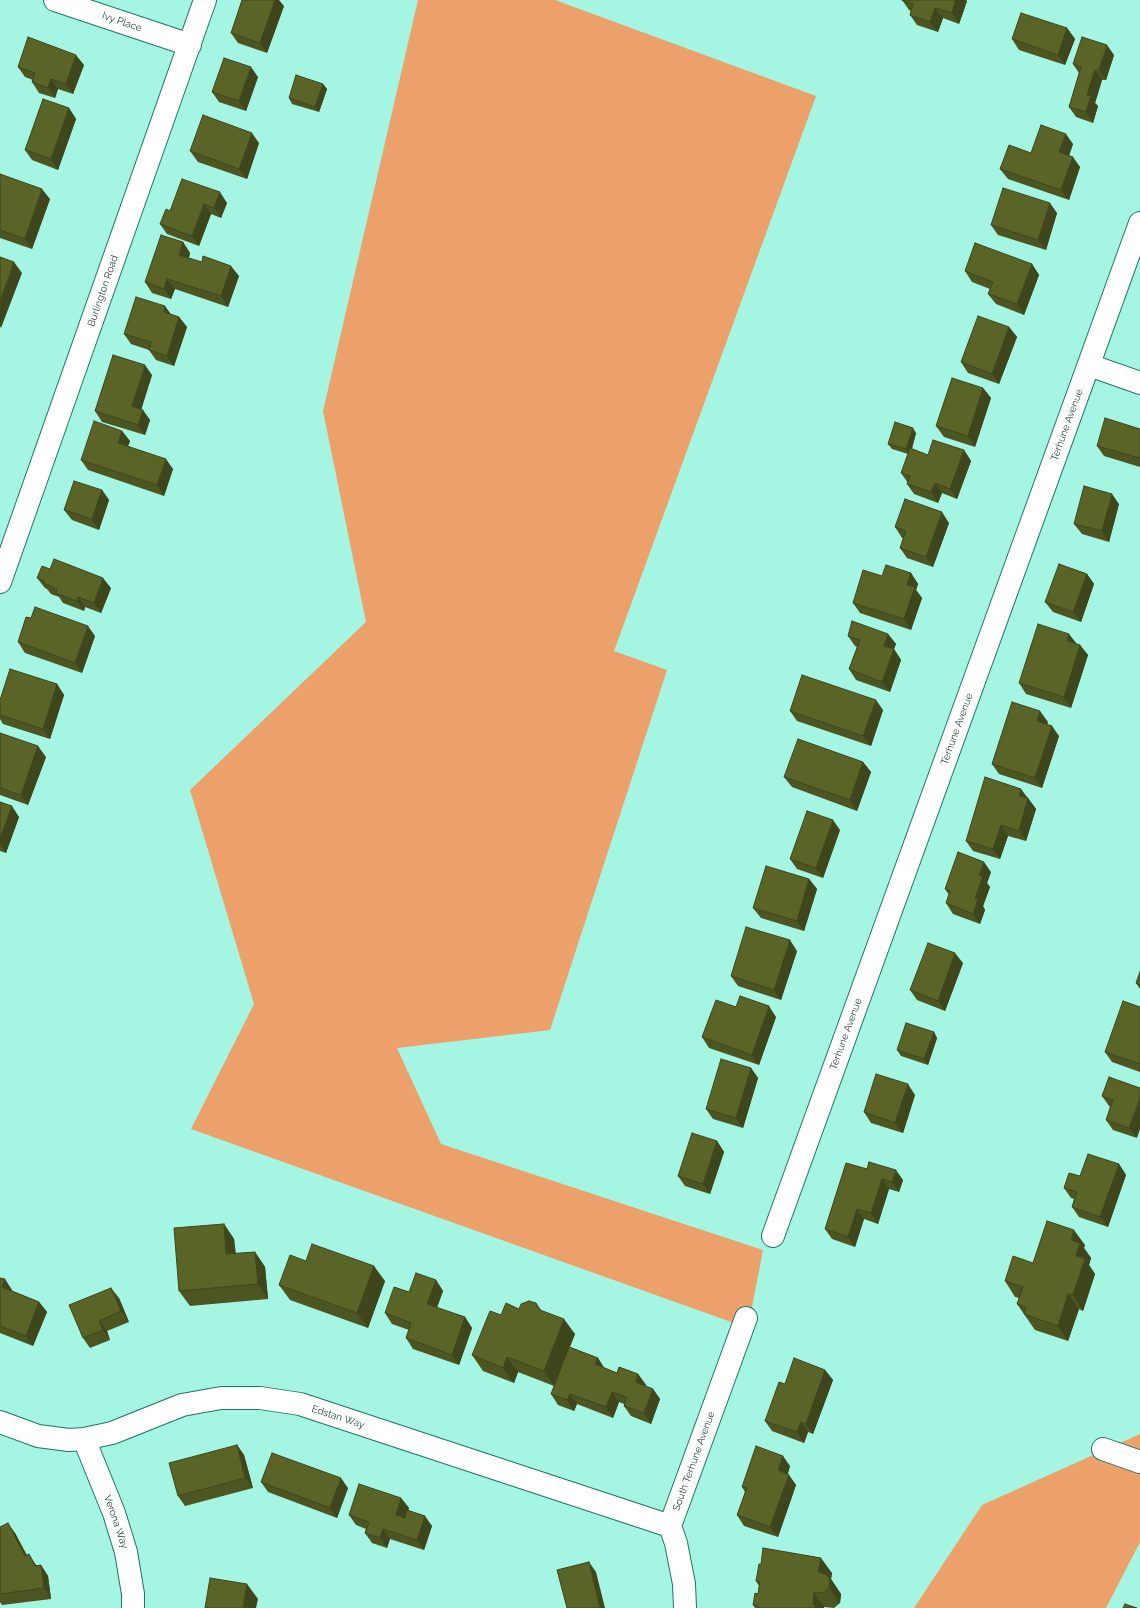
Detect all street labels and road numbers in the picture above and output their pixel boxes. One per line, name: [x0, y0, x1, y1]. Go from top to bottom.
street label: Ivy Place: [100, 10, 144, 34]
street label: Burlington Road: [85, 254, 121, 328]
street label: Terhune Avenue: [1048, 387, 1086, 463]
street label: Terhune Avenue: [938, 691, 976, 767]
street label: Terhune Avenue: [827, 996, 865, 1072]
street label: Edstan Way: [310, 1403, 366, 1431]
street label: South Terhune Avenue: [670, 1410, 718, 1512]
street label: Verona Way: [101, 1494, 131, 1550]

